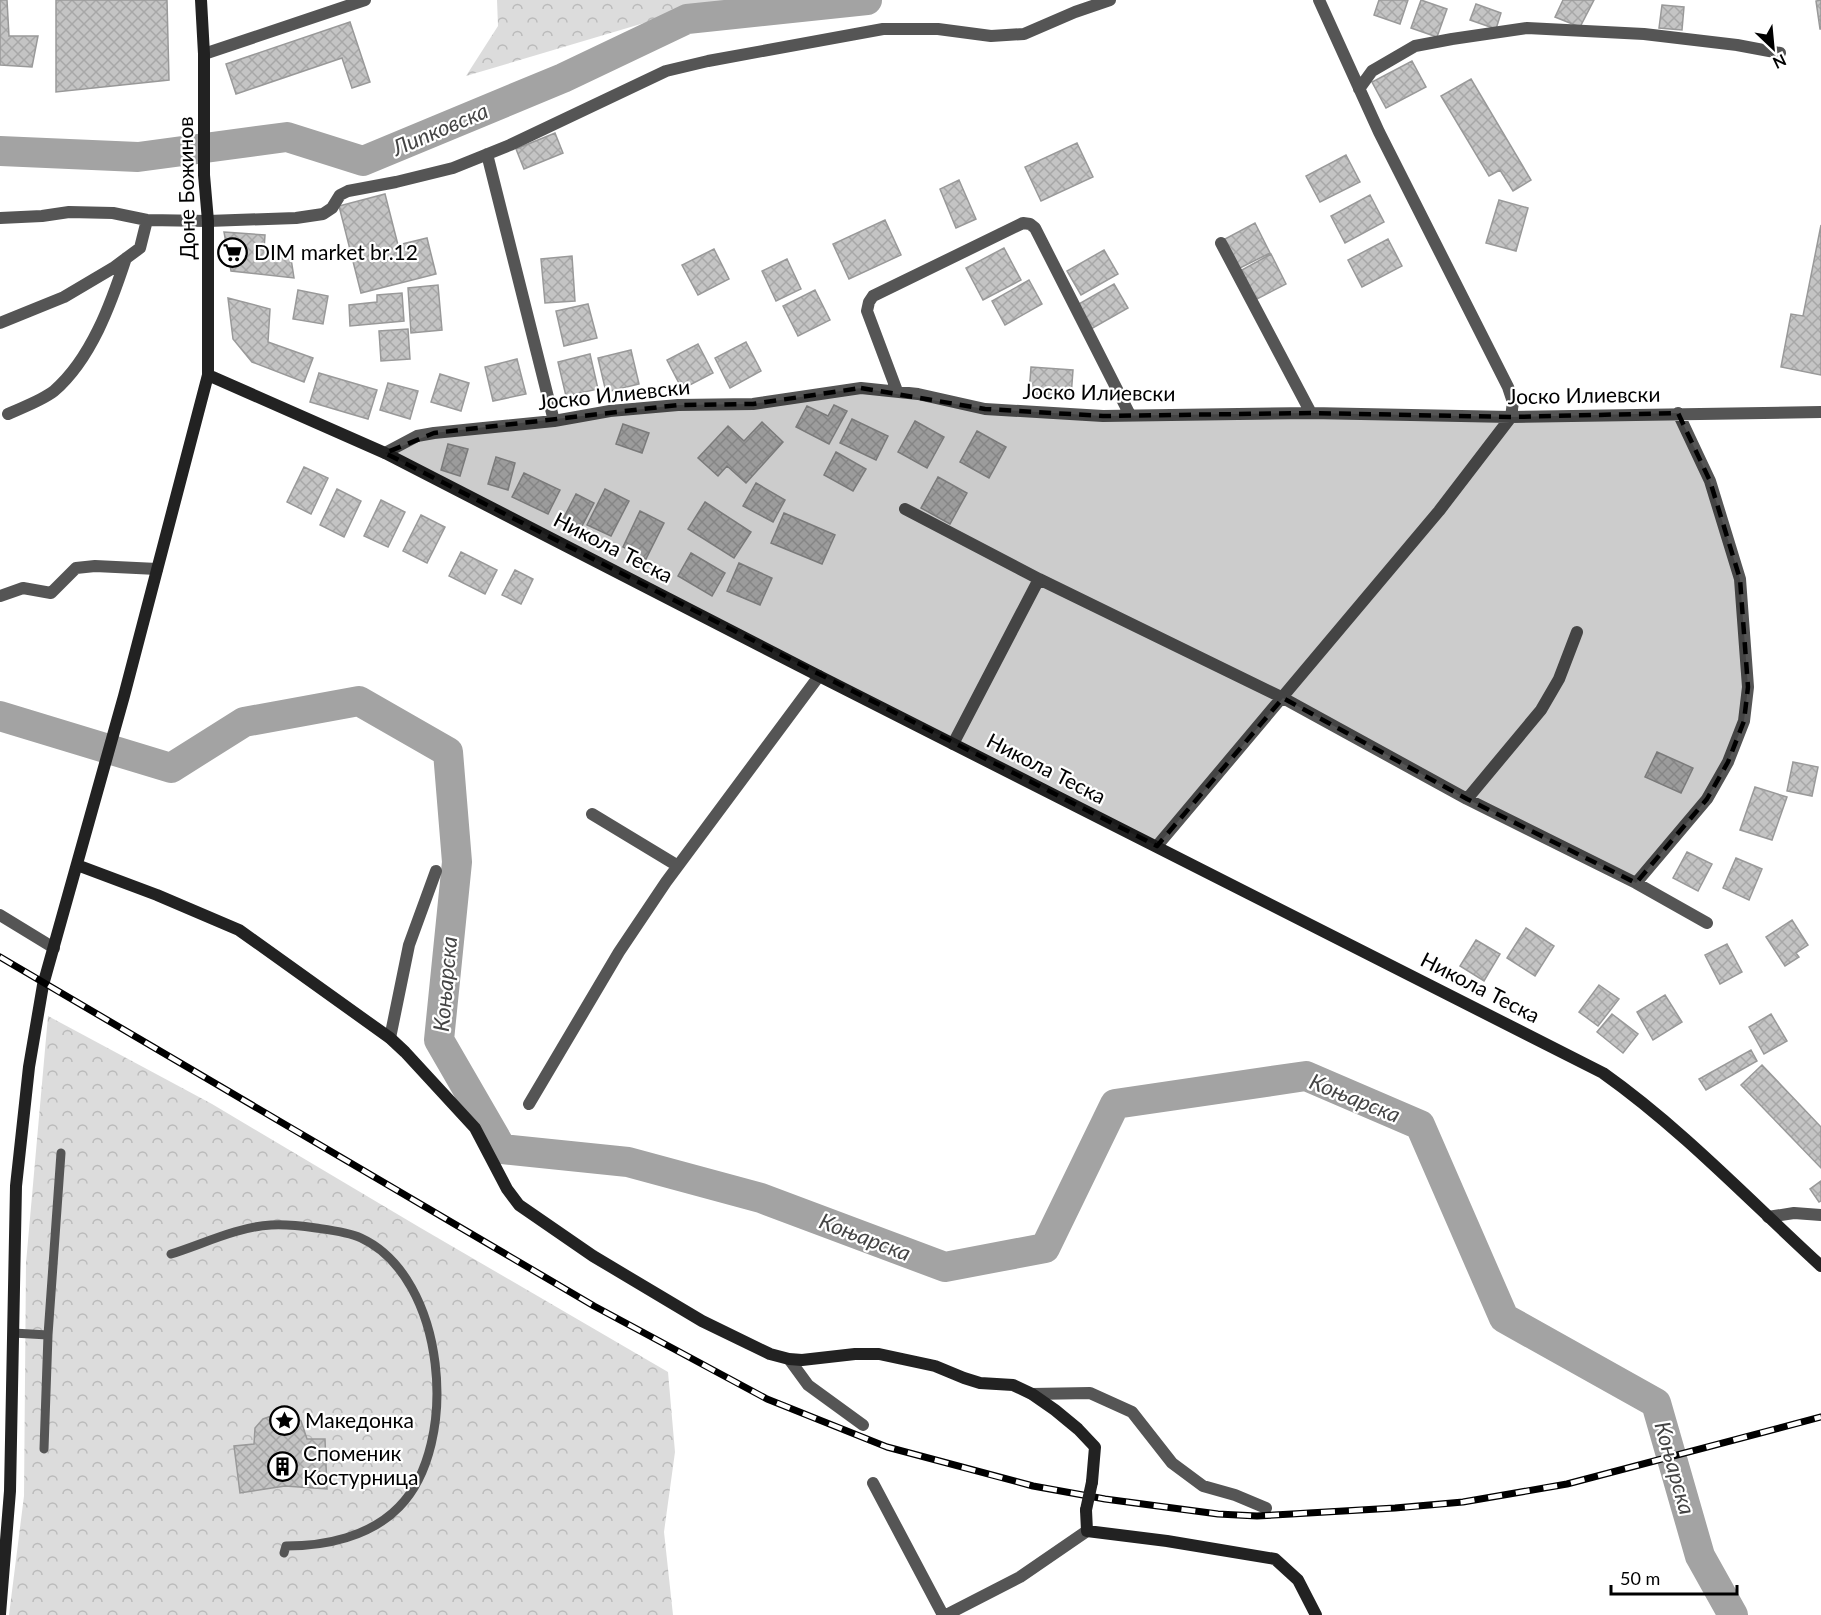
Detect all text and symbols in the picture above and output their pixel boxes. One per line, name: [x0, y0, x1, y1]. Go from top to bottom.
north arrow: [1743, 18, 1803, 78]
text: N: [1770, 51, 1789, 73]
water label: Липковска: [387, 96, 492, 161]
street label: Доне Божинов: [172, 116, 199, 260]
supermarket icon: DIM market br.12: [217, 237, 249, 269]
place label: DIM market br.12: [254, 239, 418, 264]
street label: Јоско Илиевски: [537, 373, 691, 414]
street label: Јоско Илиевски: [1022, 378, 1176, 405]
street label: Јоско Илиевски: [1507, 381, 1661, 408]
street label: Никола Теска: [550, 506, 677, 587]
street label: Никола Теска: [983, 727, 1110, 808]
water label: Коњарска: [427, 935, 462, 1033]
street label: Никола Теска: [1417, 946, 1544, 1027]
water label: Коњарска: [1306, 1067, 1404, 1128]
water label: Коњарска: [816, 1207, 915, 1266]
place icon: Македонка: [268, 1405, 300, 1437]
place label: Македонка: [305, 1407, 414, 1432]
water label: Коњарска: [1649, 1418, 1702, 1517]
place label: Споменик Костурница: [303, 1440, 418, 1489]
building icon: Споменик Костурница: [266, 1450, 298, 1482]
scale bar: [1611, 1558, 1737, 1596]
text: 50 m: [1620, 1567, 1660, 1589]

